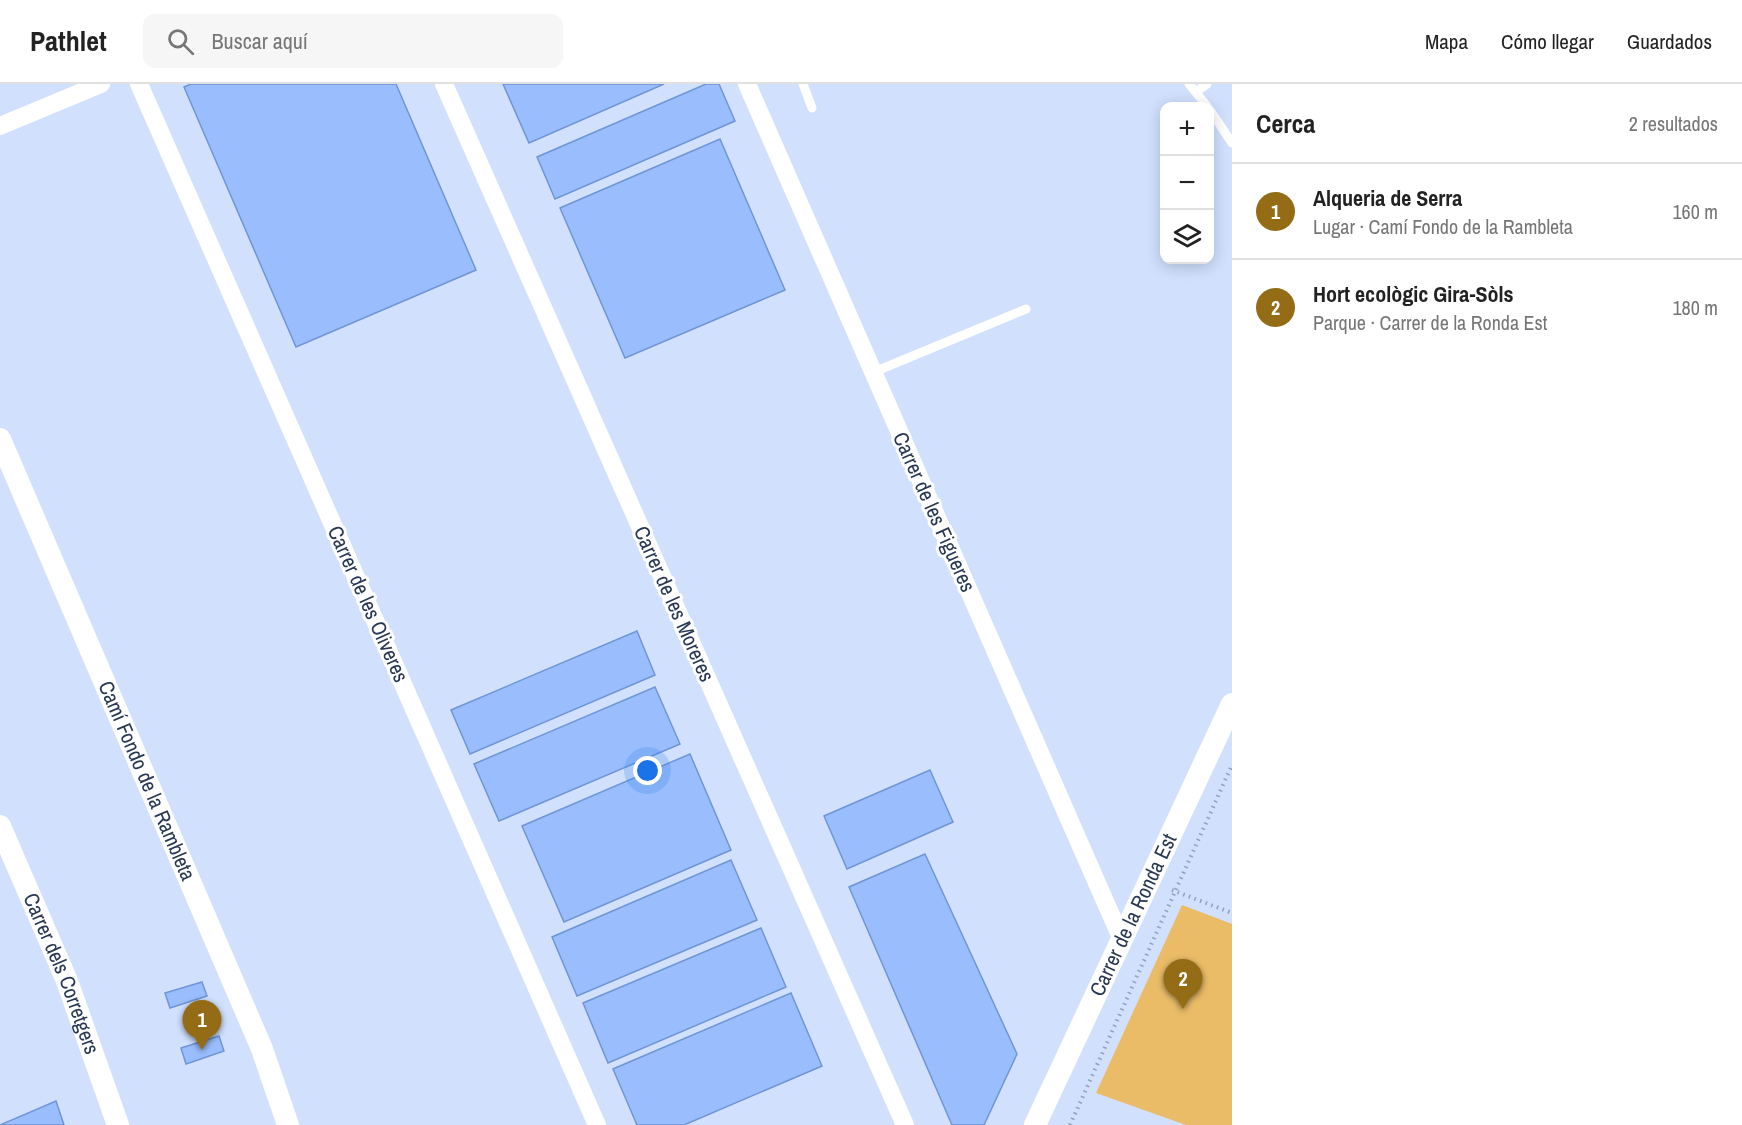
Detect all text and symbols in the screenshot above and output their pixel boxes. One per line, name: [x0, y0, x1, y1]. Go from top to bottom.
search box: [143, 14, 563, 68]
text: Pathlet: [30, 22, 107, 60]
icon: search: [164, 25, 197, 58]
text: Buscar aquí: [212, 26, 308, 56]
text: Mapa: [1425, 27, 1468, 56]
text: Cómo llegar: [1501, 27, 1594, 56]
text: Guardados: [1627, 27, 1712, 56]
map controls: [1160, 102, 1214, 264]
button: +: [1160, 102, 1214, 156]
text: Cerca: [1256, 106, 1315, 141]
text: 2 resultados: [1629, 110, 1718, 137]
button: −: [1160, 156, 1214, 210]
text: Alqueria de Serra: [1313, 183, 1462, 213]
text: 1: [1271, 198, 1280, 225]
text: 160 m: [1672, 198, 1718, 225]
button: layers: [1160, 210, 1214, 264]
text: Lugar · Camí Fondo de la Rambleta: [1313, 213, 1573, 240]
text: Hort ecològic Gira-Sòls: [1313, 279, 1514, 309]
text: 2: [1271, 294, 1280, 321]
text: 180 m: [1672, 294, 1718, 321]
text: Parque · Carrer de la Ronda Est: [1313, 309, 1547, 336]
street label: Carrer de les Figueres: [886, 427, 983, 596]
street label: Carrer de les Oliveres: [321, 521, 416, 687]
street label: Carrer de les Moreres: [627, 521, 722, 686]
street label: Camí Fondo de la Rambleta: [92, 676, 203, 885]
your location: [633, 756, 662, 785]
street label: Carrer de la Ronda Est: [1082, 829, 1183, 1001]
street label: Carrer dels Corretgers: [17, 888, 107, 1058]
pin: 2: [1164, 960, 1202, 1009]
pin: 1: [182, 1000, 222, 1050]

